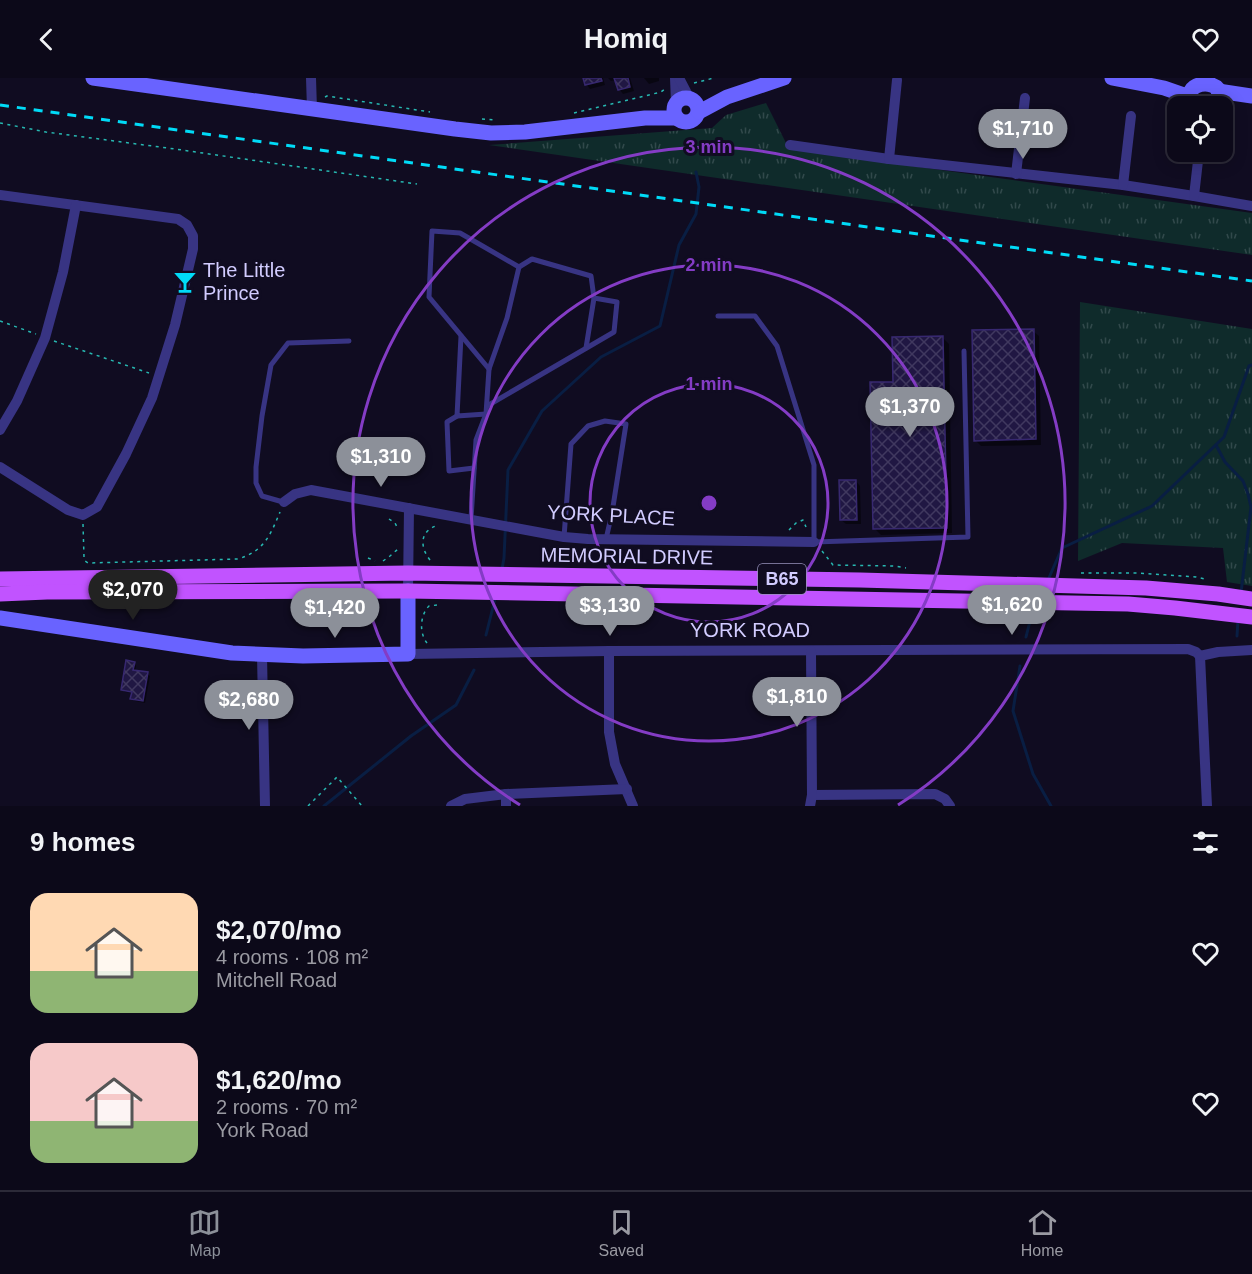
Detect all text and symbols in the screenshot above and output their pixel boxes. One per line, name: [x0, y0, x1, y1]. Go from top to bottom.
icon: back: [30, 23, 63, 56]
icon: heart: [1189, 23, 1222, 56]
text: Homiq: [584, 24, 668, 54]
map controls: [1167, 96, 1233, 162]
button: locate: [1167, 96, 1233, 162]
pin: $1,710: [974, 109, 1072, 160]
text: $1,710: [992, 117, 1054, 139]
text: 3 min: [685, 137, 733, 157]
text: 2 min: [685, 255, 733, 275]
place label: The Little Prince: [203, 259, 285, 304]
bar icon: The Little Prince: [172, 269, 198, 295]
text: 1 min: [685, 374, 733, 394]
pin: $1,370: [861, 387, 959, 438]
text: $1,370: [879, 395, 941, 417]
pin: $1,310: [332, 437, 430, 488]
text: $1,310: [350, 445, 412, 467]
centre of rings: [699, 493, 719, 513]
street label: YORK PLACE: [547, 501, 675, 529]
street label: MEMORIAL DRIVE: [541, 543, 713, 569]
road number: B65: [758, 564, 806, 594]
pin: $2,070: [84, 570, 182, 621]
text: $2,070: [102, 578, 164, 600]
pin: $1,620: [963, 585, 1061, 636]
pin: $3,130: [561, 586, 659, 637]
pin: $1,420: [286, 588, 384, 639]
text: $1,620: [981, 593, 1043, 615]
text: $3,130: [579, 594, 641, 616]
text: $1,420: [304, 596, 366, 618]
street label: YORK ROAD: [690, 619, 810, 641]
pin: $1,810: [748, 677, 846, 728]
pin: $2,680: [200, 680, 298, 731]
text: $1,810: [766, 685, 828, 707]
text: $2,680: [218, 688, 280, 710]
icon: filters: [1189, 826, 1222, 859]
text: 9 homes: [30, 827, 136, 857]
text: $2,070/mo: [216, 915, 342, 945]
icon: home: [78, 917, 150, 989]
icon: heart: [1189, 937, 1222, 970]
text: 4 rooms · 108 m²: [216, 946, 368, 968]
text: Mitchell Road: [216, 969, 337, 991]
text: $1,620/mo: [216, 1065, 342, 1095]
icon: home: [78, 1067, 150, 1139]
icon: heart: [1189, 1087, 1222, 1120]
text: 2 rooms · 70 m²: [216, 1096, 357, 1118]
text: York Road: [216, 1119, 309, 1141]
tab: Map: [188, 1206, 221, 1260]
tab: Saved: [598, 1206, 644, 1260]
tab: Home: [1021, 1206, 1063, 1260]

